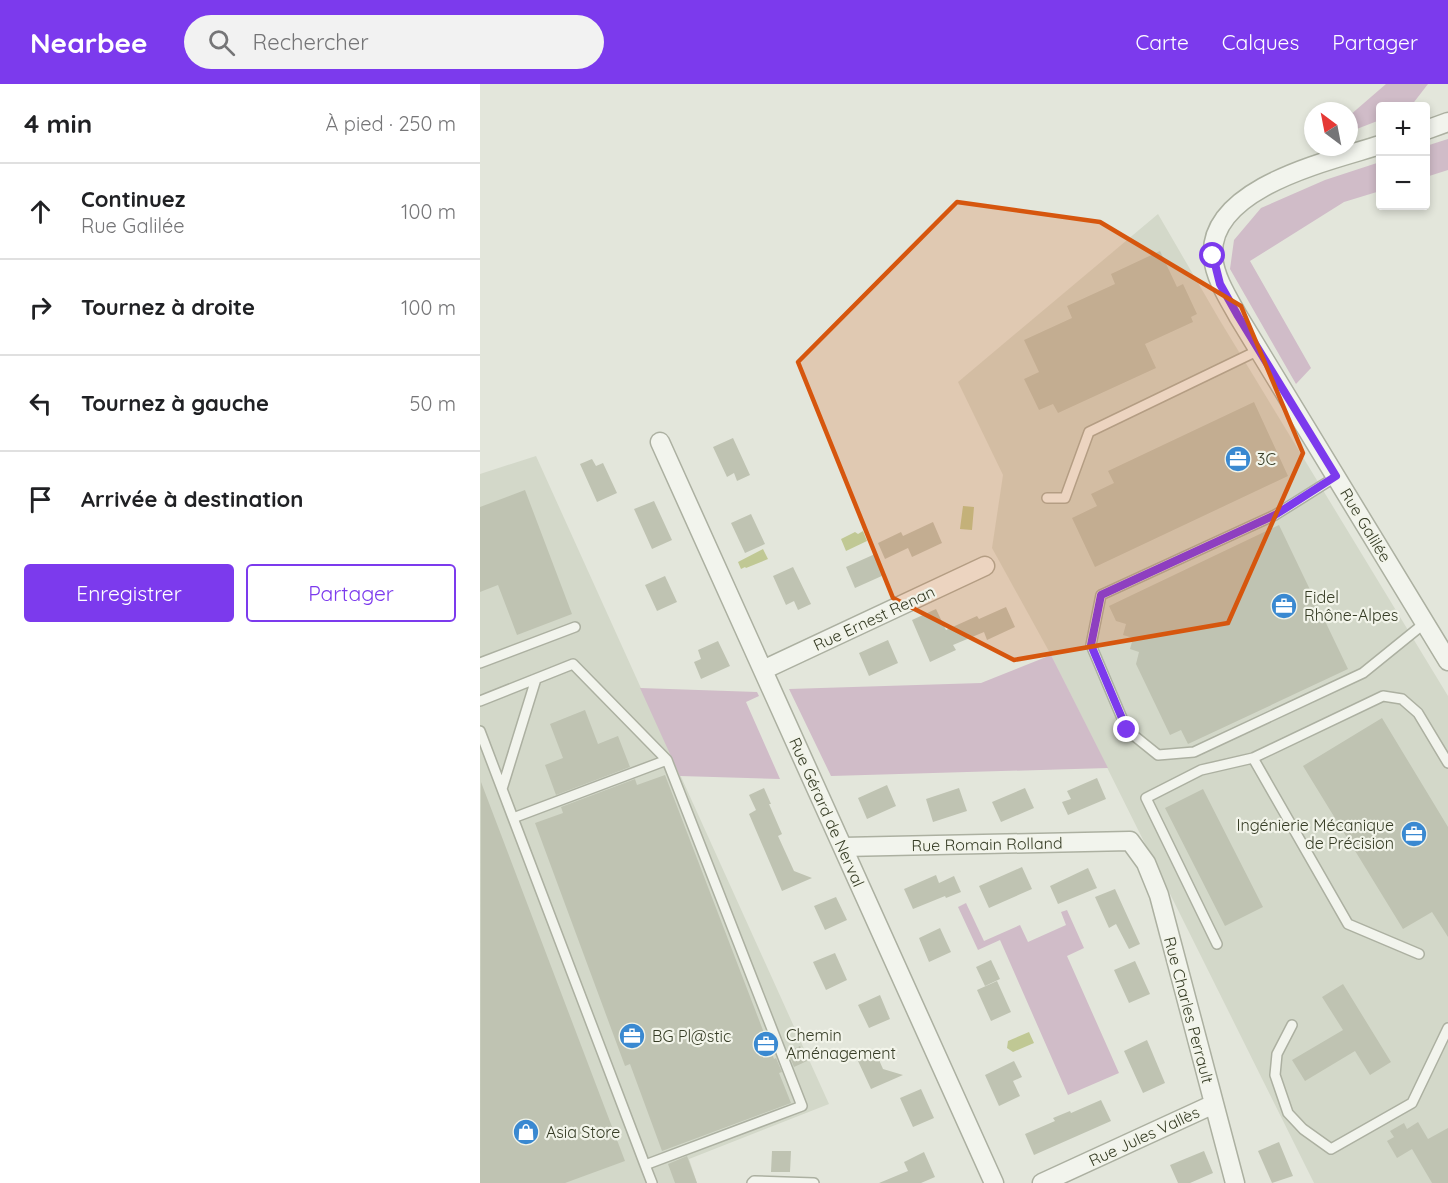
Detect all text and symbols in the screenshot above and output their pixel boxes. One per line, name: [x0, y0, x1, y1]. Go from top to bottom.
search box: [184, 15, 604, 69]
text: Nearbee: [30, 25, 148, 60]
icon: search: [205, 26, 238, 59]
text: Rechercher: [253, 28, 369, 56]
text: Carte: [1135, 29, 1189, 55]
text: Calques: [1222, 29, 1299, 55]
text: Partager: [1332, 29, 1418, 55]
north arrow: [1304, 102, 1358, 156]
map controls: [1376, 102, 1430, 210]
button: +: [1376, 102, 1430, 156]
text: 4 min: [24, 107, 92, 140]
text: À pied · 250 m: [325, 111, 456, 136]
button: −: [1376, 156, 1430, 210]
text: Continuez: [81, 185, 185, 213]
icon: ahead: [24, 195, 57, 228]
text: 100 m: [401, 199, 456, 224]
text: Rue Galilée: [81, 213, 185, 238]
route start: [1199, 242, 1225, 268]
icon: right: [24, 291, 57, 324]
text: Tournez à droite: [81, 293, 255, 321]
text: 100 m: [401, 295, 456, 320]
icon: left: [24, 387, 57, 420]
text: Tournez à gauche: [81, 389, 269, 417]
text: 50 m: [410, 391, 456, 416]
office icon: 3C: [1223, 444, 1253, 474]
place label: 3C: [1257, 449, 1276, 469]
icon: arrive: [24, 483, 57, 516]
street label: Rue Galilée: [1336, 484, 1396, 566]
text: Arrivée à destination: [81, 485, 303, 513]
button: Enregistrer: [24, 564, 234, 622]
button: Partager: [246, 564, 456, 622]
street label: Rue Ernest Renan: [810, 581, 938, 655]
place label: Fidel Rhône-Alpes: [1304, 587, 1398, 625]
office icon: Fidel Rhône-Alpes: [1269, 591, 1299, 621]
route end: [1113, 716, 1139, 742]
street label: Rue Gérard de Nerval: [785, 734, 869, 890]
place label: Ingénierie Mécanique de Précision: [1237, 815, 1394, 853]
office icon: Ingénierie Mécanique de Précision: [1399, 819, 1429, 849]
street label: Rue Romain Rolland: [911, 833, 1063, 855]
street label: Rue Charles Perrault: [1160, 934, 1218, 1086]
office icon: BG Pl@stic: [617, 1021, 647, 1051]
place label: Chemin Aménagement: [786, 1025, 896, 1063]
place label: BG Pl@stic: [652, 1026, 731, 1046]
office icon: Chemin Aménagement: [751, 1029, 781, 1059]
street label: Rue Jules Vallès: [1086, 1102, 1202, 1170]
shop icon: Asia Store: [511, 1117, 541, 1147]
place label: Asia Store: [546, 1122, 620, 1142]

